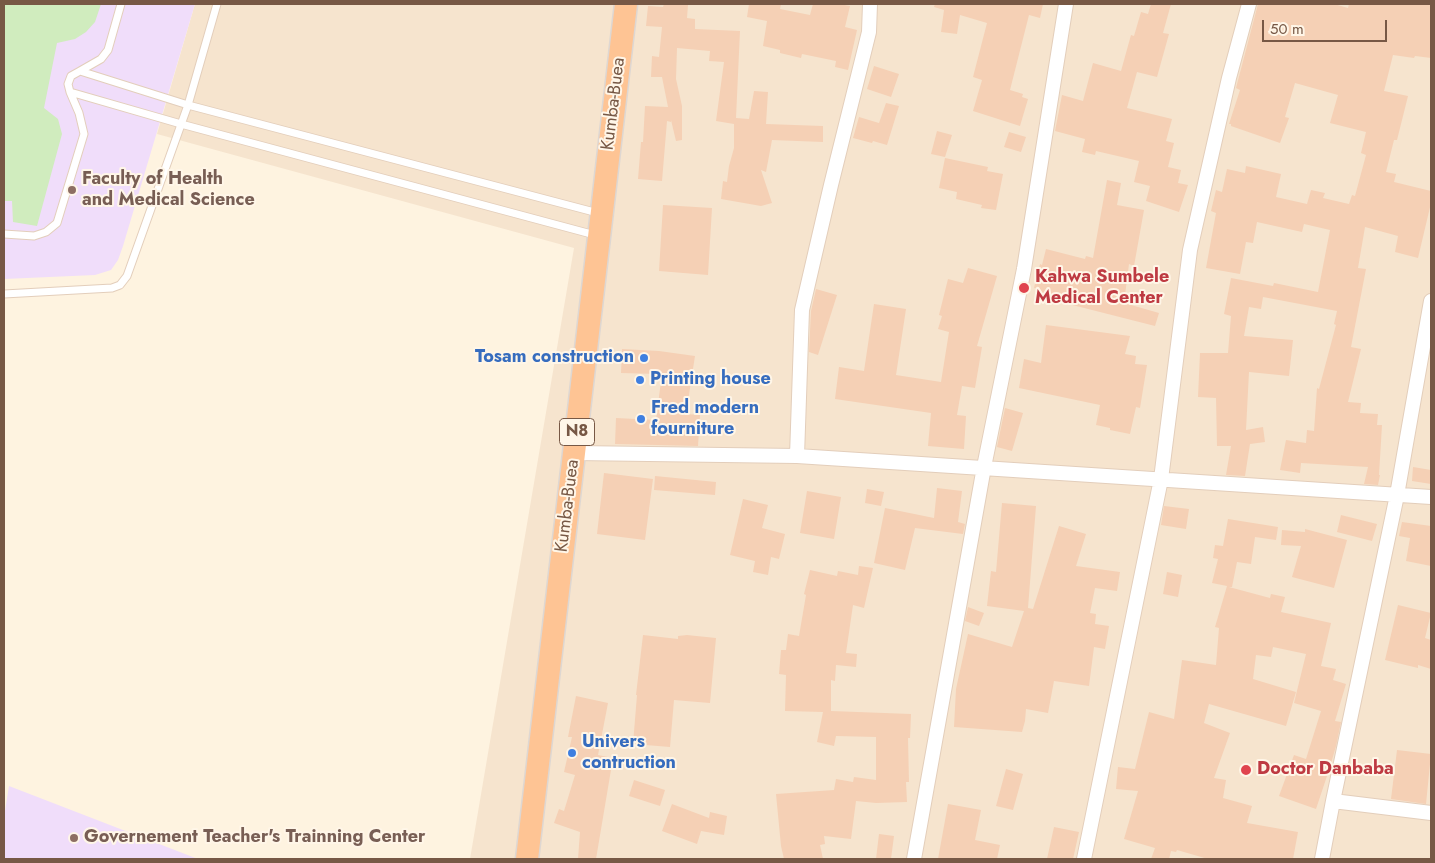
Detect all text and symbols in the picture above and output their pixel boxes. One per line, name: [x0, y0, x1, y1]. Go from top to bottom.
scale bar: [1265, 10, 1390, 42]
text: 50 m: [1270, 18, 1304, 40]
street label: Kumba-Buea: [598, 56, 630, 152]
place label: Faculty of Health and Medical Science: [82, 169, 255, 212]
marker: Faculty of Health and Medical Science: [66, 184, 78, 196]
place label: Kahwa Sumbele Medical Center: [1035, 267, 1169, 310]
marker: Kahwa Sumbele Medical Center: [1017, 281, 1031, 295]
place label: Tosam construction: [475, 347, 634, 369]
marker: Tosam construction: [638, 352, 650, 364]
place label: Printing house: [650, 369, 771, 391]
marker: Printing house: [634, 374, 646, 386]
place label: Fred modern fourniture: [651, 398, 759, 440]
marker: Fred modern fourniture: [635, 413, 647, 425]
road number: N8: [560, 418, 594, 446]
street label: Kumba-Buea: [552, 458, 584, 554]
place label: Univers contruction: [582, 732, 676, 774]
marker: Univers contruction: [566, 747, 578, 759]
place label: Doctor Danbaba: [1257, 759, 1394, 781]
marker: Doctor Danbaba: [1239, 763, 1253, 777]
place label: Governement Teacher's Trainning Center: [84, 827, 425, 849]
marker: Governement Teacher's Trainning Center: [68, 832, 80, 844]

